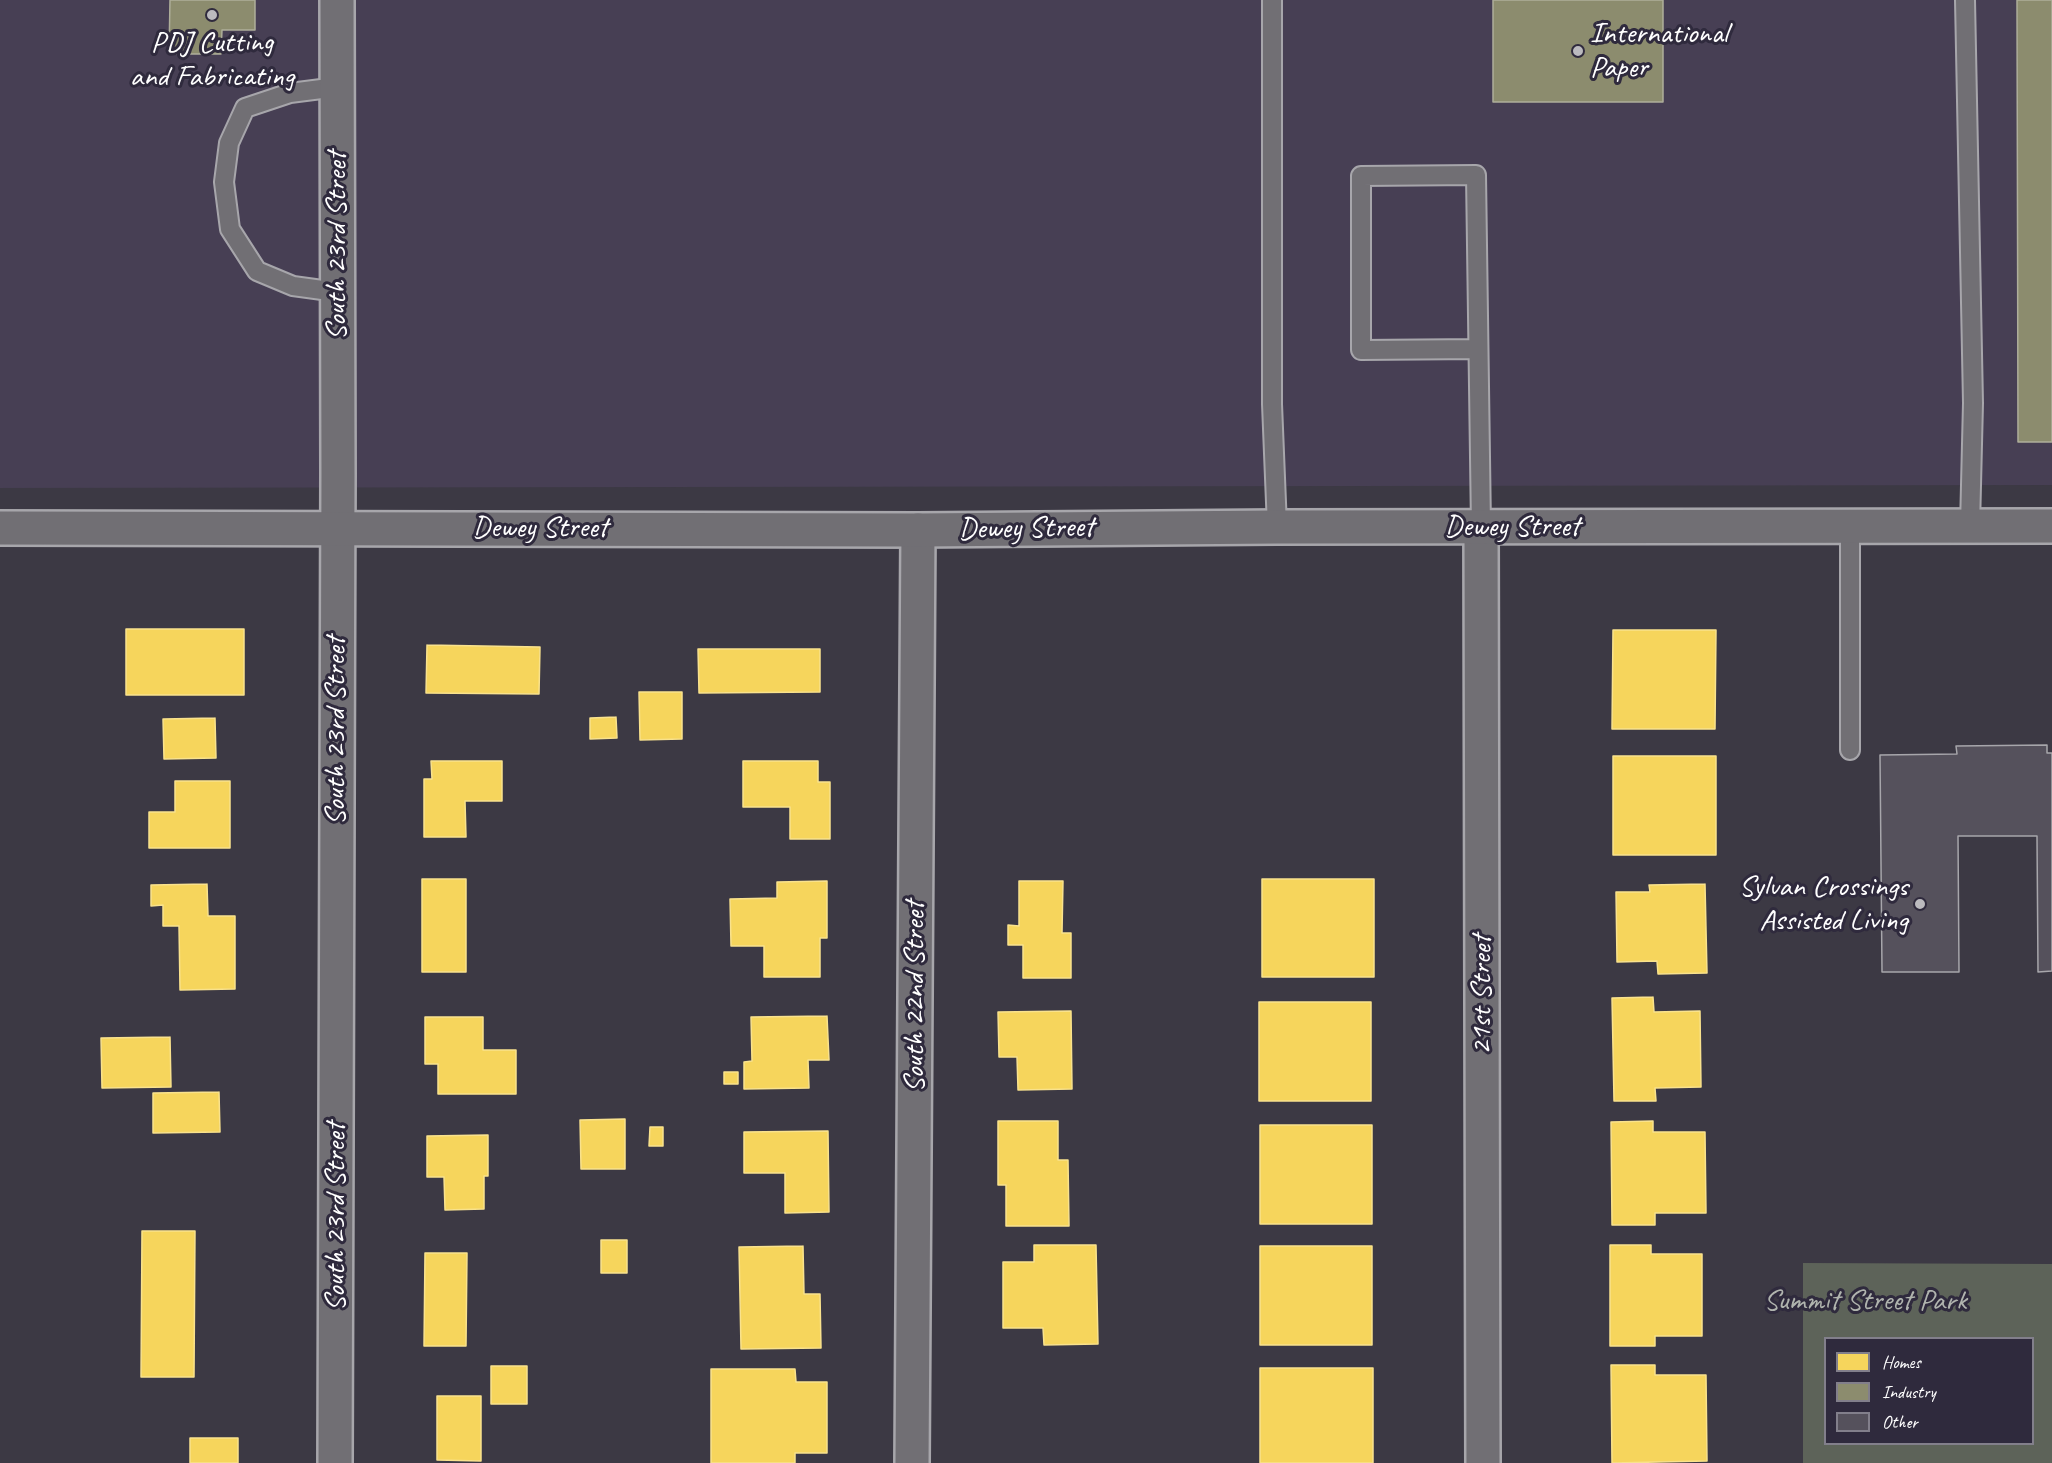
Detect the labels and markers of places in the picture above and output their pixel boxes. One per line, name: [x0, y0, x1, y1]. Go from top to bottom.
marker: PDJ Cutting and Fabricating: [205, 8, 219, 22]
place label: International Paper: [1590, 16, 1728, 86]
place label: PDJ Cutting and Fabricating: [130, 25, 294, 96]
marker: International Paper: [1571, 44, 1585, 58]
place label: Sylvan Crossings Assisted Living: [1739, 869, 1908, 940]
marker: Sylvan Crossings Assisted Living: [1913, 897, 1927, 911]

